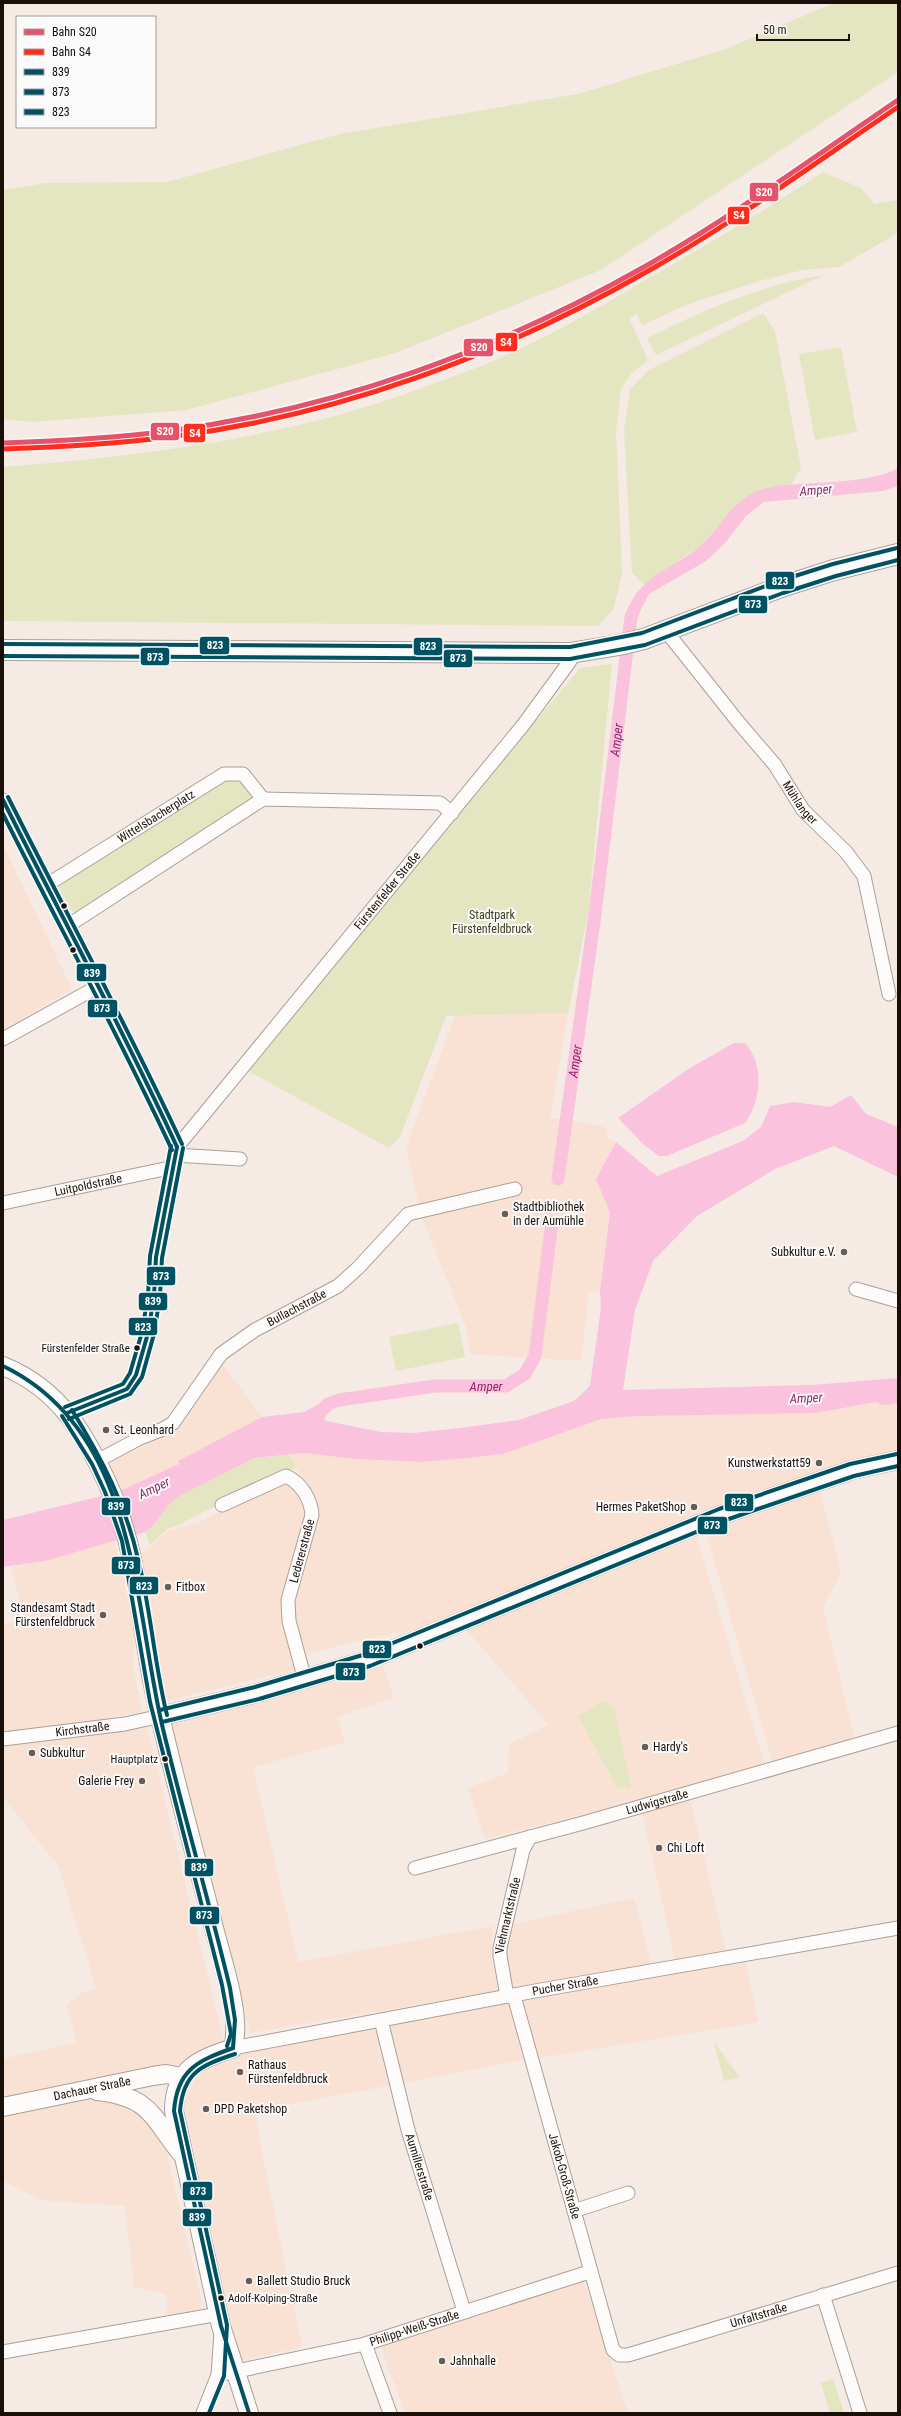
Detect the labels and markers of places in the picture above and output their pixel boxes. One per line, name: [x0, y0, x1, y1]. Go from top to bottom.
unlabelled marker: [59, 901, 69, 911]
unlabelled marker: [68, 945, 78, 955]
place label: Stadtbibliothek in der Aumühle: [513, 1200, 585, 1228]
marker: Stadtbibliothek in der Aumühle: [500, 1209, 510, 1219]
place label: Subkultur e.V.: [771, 1245, 836, 1259]
marker: Subkultur e.V.: [839, 1247, 849, 1257]
place label: Fürstenfelder Straße: [42, 1342, 130, 1355]
marker: Fürstenfelder Straße: [132, 1343, 142, 1353]
place label: St. Leonhard: [114, 1423, 174, 1437]
marker: St. Leonhard: [101, 1425, 111, 1435]
place label: Kunstwerkstatt59: [728, 1456, 811, 1470]
marker: Kunstwerkstatt59: [814, 1458, 824, 1468]
place label: Hermes PaketShop: [596, 1500, 686, 1514]
marker: Hermes PaketShop: [689, 1502, 699, 1512]
place label: Fitbox: [176, 1580, 205, 1594]
marker: Fitbox: [163, 1582, 173, 1592]
place label: Standesamt Stadt Fürstenfeldbruck: [11, 1601, 96, 1629]
marker: Standesamt Stadt Fürstenfeldbruck: [98, 1610, 108, 1620]
unlabelled marker: [415, 1641, 425, 1651]
place label: Hardy's: [653, 1740, 688, 1754]
marker: Hardy's: [640, 1742, 650, 1752]
place label: Subkultur: [40, 1746, 85, 1760]
marker: Subkultur: [27, 1748, 37, 1758]
place label: Hauptplatz: [111, 1753, 158, 1766]
marker: Hauptplatz: [160, 1754, 170, 1764]
place label: Galerie Frey: [78, 1774, 134, 1788]
marker: Galerie Frey: [137, 1776, 147, 1786]
place label: Chi Loft: [667, 1841, 705, 1855]
marker: Chi Loft: [654, 1843, 664, 1853]
place label: Rathaus Fürstenfeldbruck: [248, 2058, 328, 2086]
marker: Rathaus Fürstenfeldbruck: [235, 2067, 245, 2077]
place label: DPD Paketshop: [214, 2102, 287, 2116]
marker: DPD Paketshop: [201, 2104, 211, 2114]
place label: Ballett Studio Bruck: [257, 2274, 351, 2288]
marker: Ballett Studio Bruck: [244, 2276, 254, 2286]
place label: Adolf-Kolping-Straße: [228, 2292, 318, 2305]
marker: Adolf-Kolping-Straße: [216, 2293, 226, 2303]
place label: Jahnhalle: [450, 2354, 496, 2368]
marker: Jahnhalle: [437, 2356, 447, 2366]

